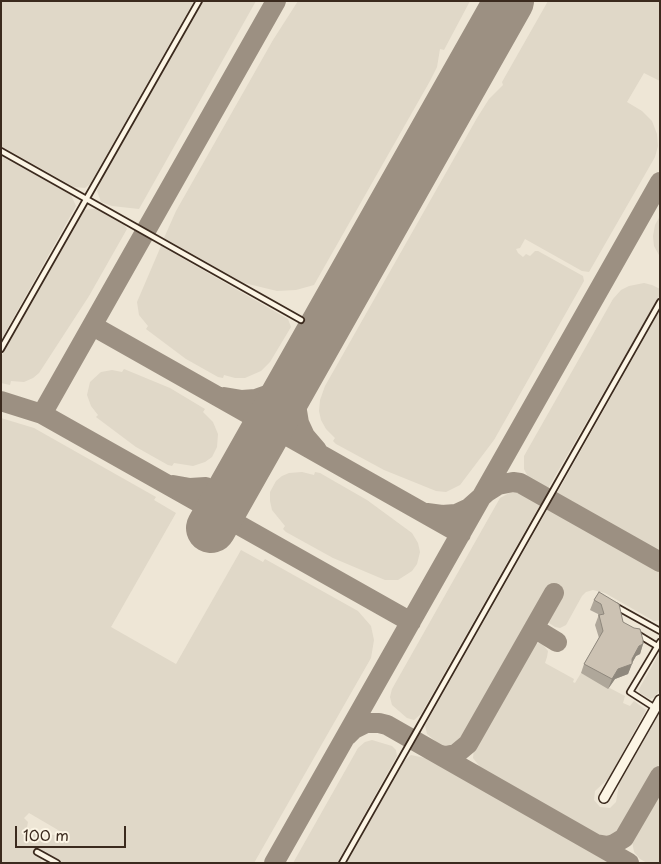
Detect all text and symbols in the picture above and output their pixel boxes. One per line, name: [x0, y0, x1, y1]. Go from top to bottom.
scale bar: [18, 816, 129, 848]
text: 100 m: [23, 823, 69, 846]

